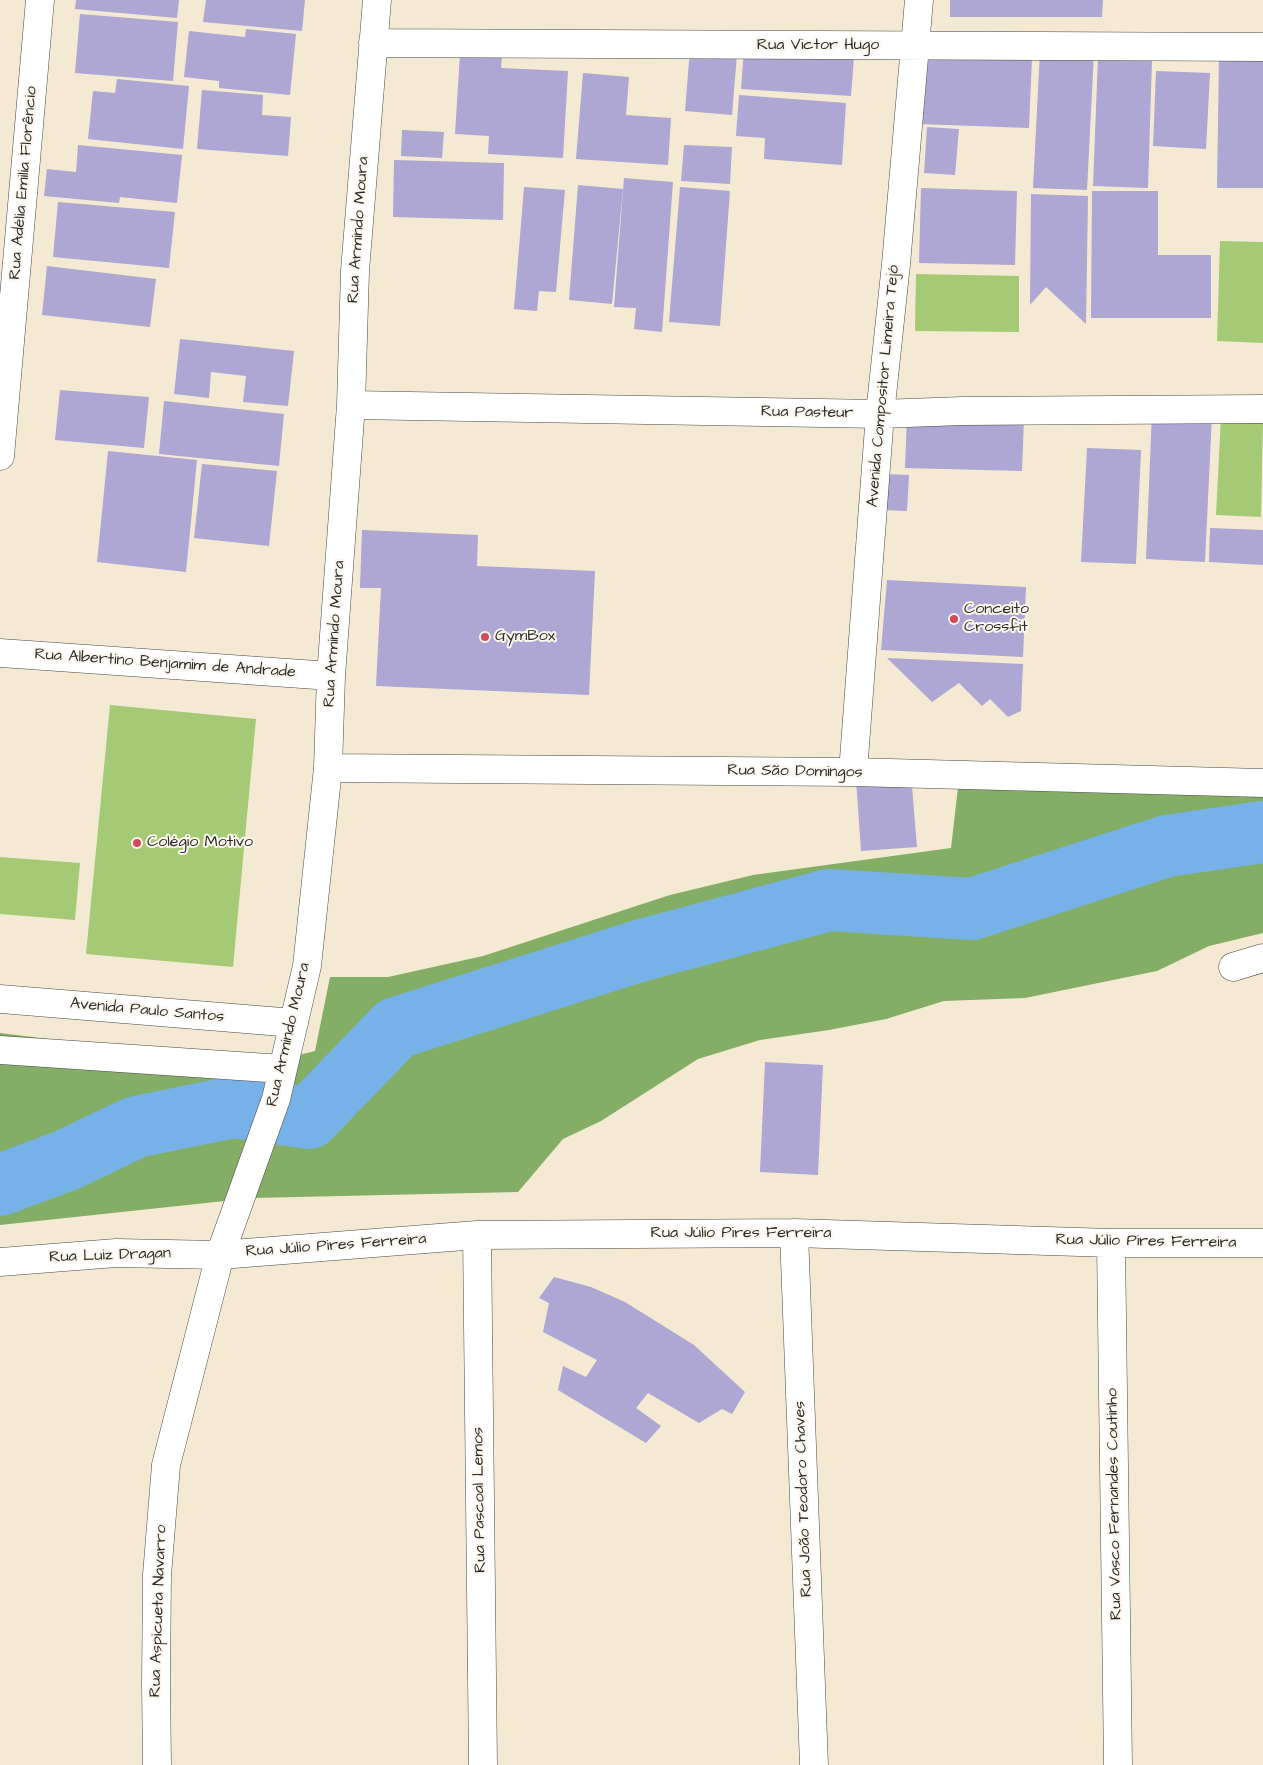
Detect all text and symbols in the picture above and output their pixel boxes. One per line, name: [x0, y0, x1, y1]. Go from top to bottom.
street label: Rua Victor Hugo: [757, 36, 879, 56]
street label: Rua Adélia Emilia Florêncio: [6, 85, 42, 281]
street label: Rua Armindo Moura: [344, 156, 374, 304]
street label: Avenida Compositor Limeira Tejó: [864, 264, 904, 508]
street label: Rua Pasteur: [761, 403, 853, 423]
street label: Rua Armindo Moura: [320, 560, 350, 708]
place label: Conceito Crossfit: [964, 600, 1029, 638]
marker: Conceito Crossfit: [948, 613, 960, 625]
place label: GymBox: [495, 627, 555, 647]
marker: GymBox: [479, 631, 491, 643]
street label: Rua Albertino Benjamim de Andrade: [34, 645, 296, 683]
street label: Rua São Domingos: [727, 761, 863, 783]
place label: Colégio Motivo: [147, 833, 253, 853]
marker: Colégio Motivo: [131, 837, 143, 849]
street label: Rua Armindo Moura: [263, 961, 315, 1109]
street label: Avenida Paulo Santos: [69, 995, 225, 1027]
street label: Rua Júlio Pires Ferreira: [650, 1224, 831, 1244]
street label: Rua Júlio Pires Ferreira: [245, 1230, 427, 1262]
street label: Rua Júlio Pires Ferreira: [1055, 1231, 1237, 1253]
street label: Rua Luiz Dragan: [49, 1244, 171, 1268]
street label: Rua Vasco Fernandes Coutinho: [1103, 1388, 1127, 1620]
street label: Rua João Teodoro Chaves: [791, 1400, 817, 1598]
street label: Rua Pascoal Lemos: [469, 1427, 491, 1573]
street label: Rua Aspicueta Navarro: [146, 1524, 172, 1698]

